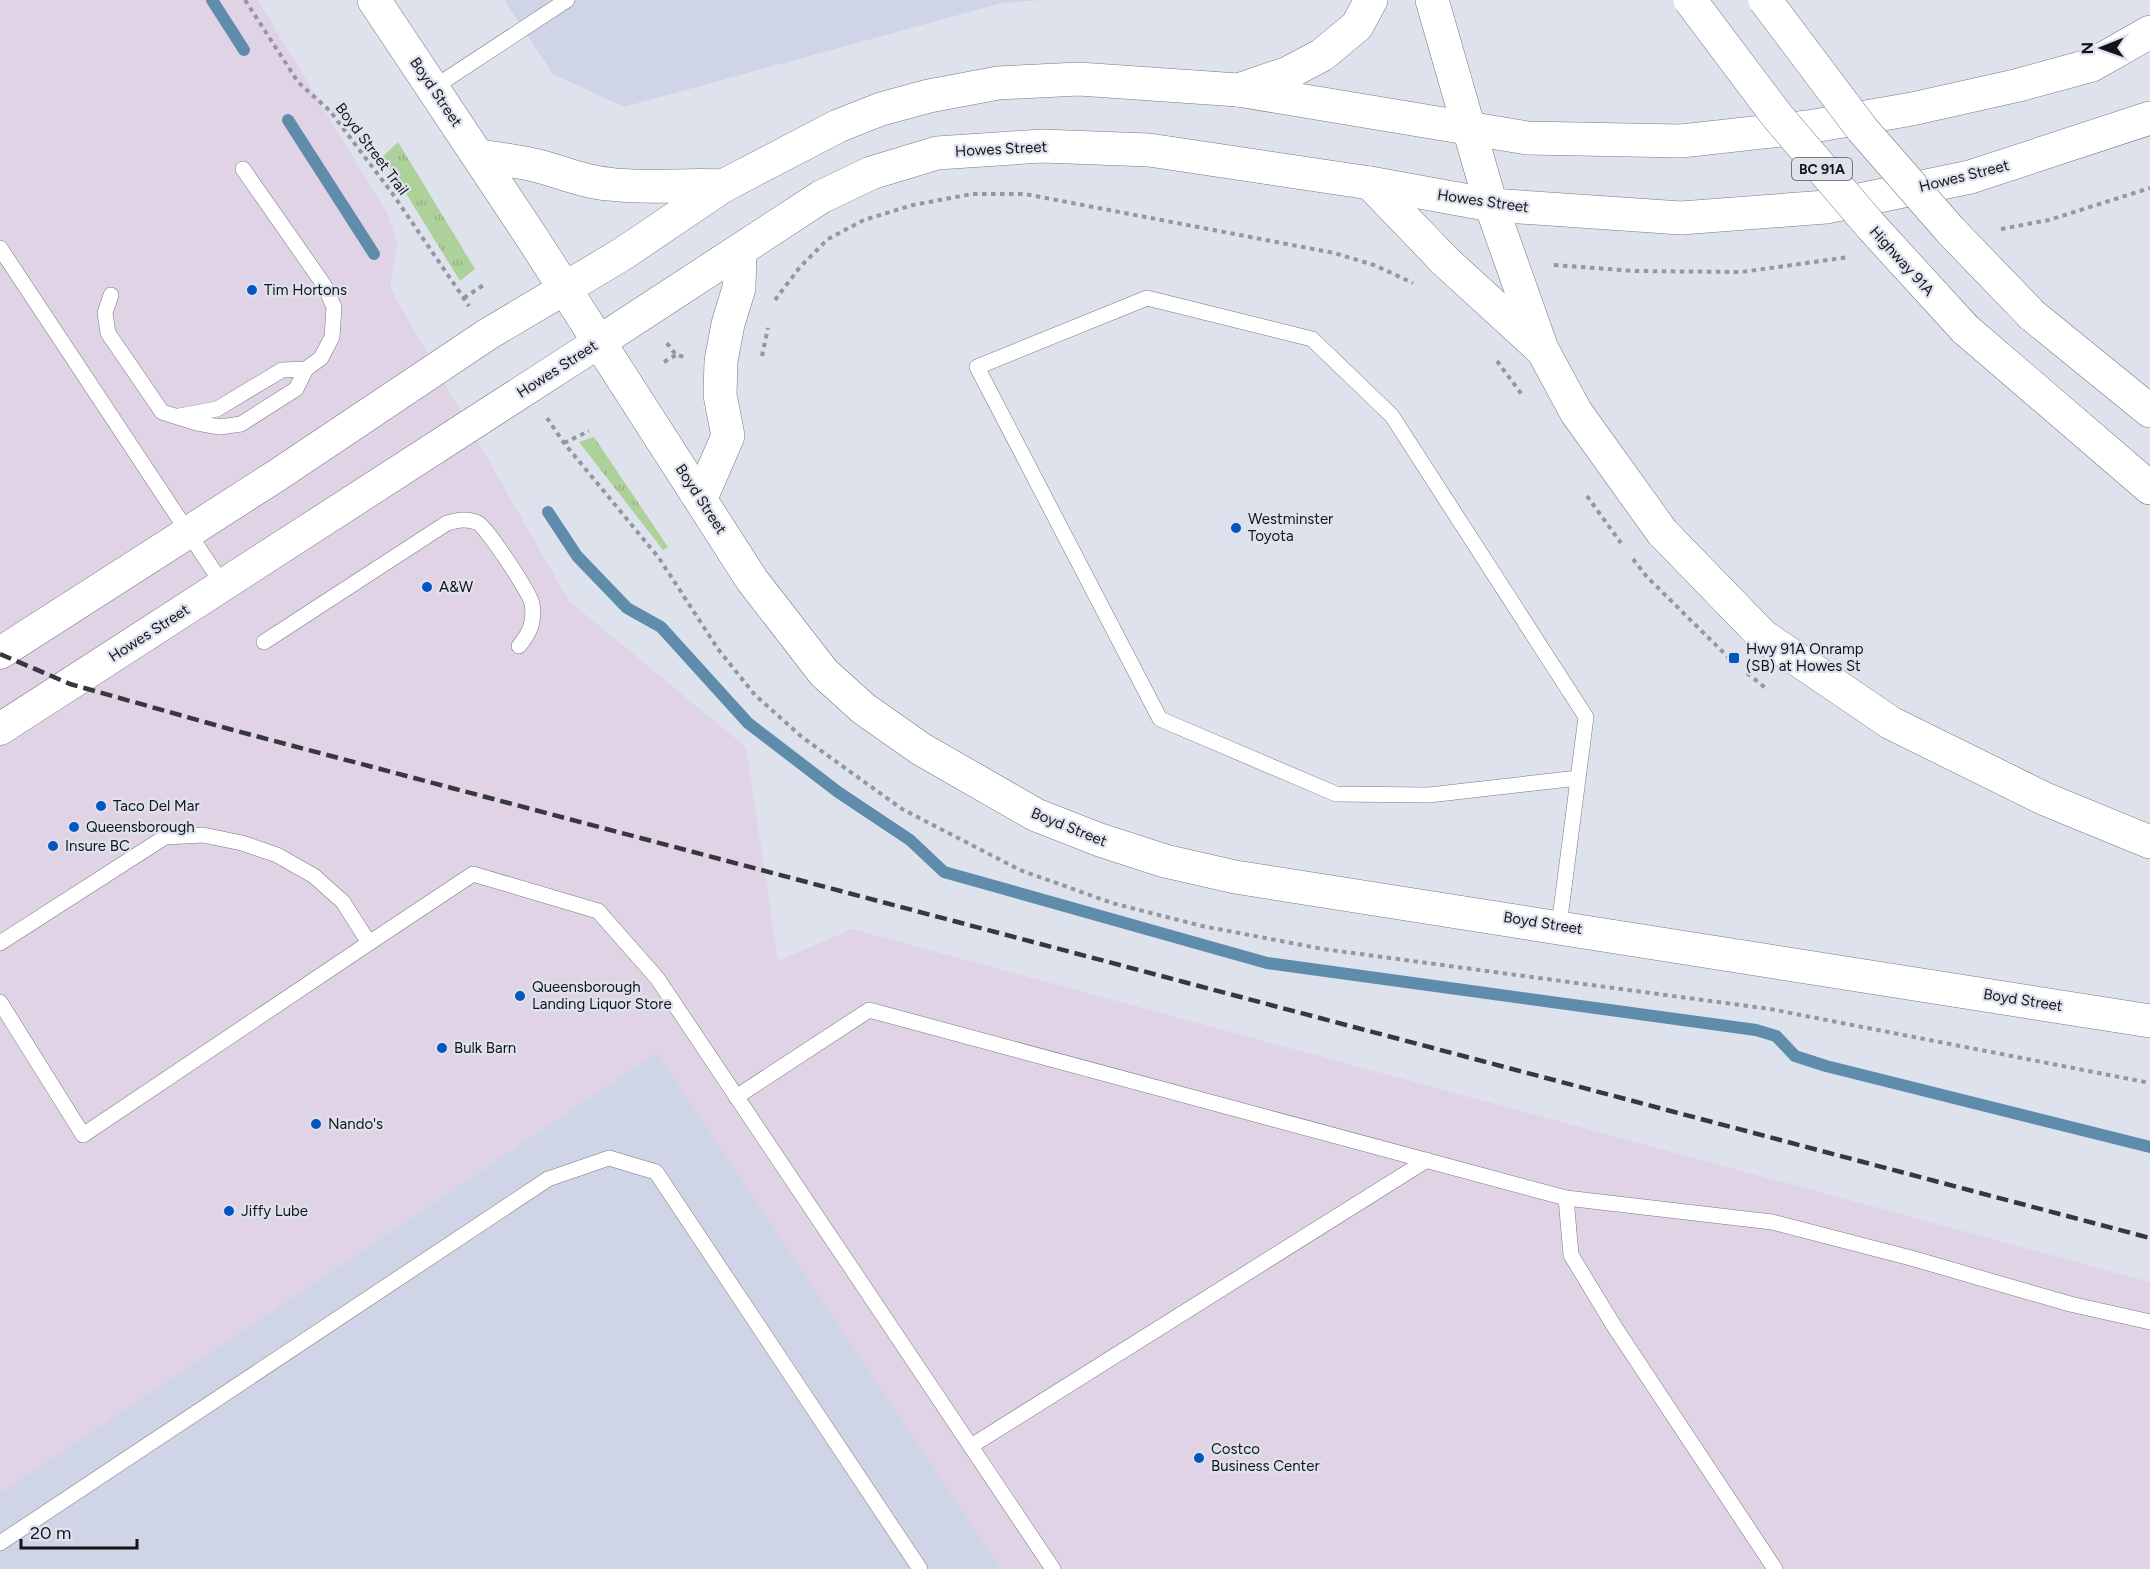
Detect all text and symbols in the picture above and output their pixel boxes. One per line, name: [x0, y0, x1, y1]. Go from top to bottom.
north arrow: [2072, 18, 2132, 78]
text: N: [2078, 42, 2097, 55]
street label: Boyd Street: [406, 54, 466, 130]
street label: Boyd Street Trail: [332, 99, 412, 199]
street label: Howes Street: [954, 138, 1048, 160]
street label: Howes Street: [1917, 156, 2011, 196]
road number: BC 91A: [1792, 158, 1852, 180]
street label: Howes Street: [1436, 186, 1530, 216]
street label: Highway 91A: [1866, 223, 1938, 299]
place label: Tim Hortons: [264, 281, 347, 299]
marker: Tim Hortons: [245, 283, 259, 297]
street label: Howes Street: [513, 336, 601, 402]
street label: Boyd Street: [672, 461, 730, 538]
place label: Westminster Toyota: [1248, 510, 1333, 545]
marker: Westminster Toyota: [1229, 521, 1243, 535]
place label: A&W: [439, 578, 474, 596]
marker: A&W: [420, 580, 434, 594]
street label: Howes Street: [105, 600, 193, 666]
place label: Hwy 91A Onramp (SB) at Howes St: [1746, 640, 1864, 675]
marker: Hwy 91A Onramp (SB) at Howes St: [1727, 651, 1741, 665]
place label: Taco Del Mar: [113, 797, 199, 815]
marker: Taco Del Mar: [94, 799, 108, 813]
street label: Boyd Street: [1029, 804, 1110, 850]
place label: Queensborough: [86, 818, 195, 836]
marker: Queensborough: [67, 820, 81, 834]
place label: Insure BC: [65, 837, 130, 855]
marker: Insure BC: [46, 839, 60, 853]
street label: Boyd Street: [1502, 908, 1584, 938]
place label: Queensborough Landing Liquor Store: [532, 978, 672, 1013]
street label: Boyd Street: [1982, 985, 2064, 1015]
marker: Queensborough Landing Liquor Store: [513, 989, 527, 1003]
place label: Bulk Barn: [454, 1039, 516, 1057]
marker: Bulk Barn: [435, 1041, 449, 1055]
place label: Nando's: [328, 1115, 383, 1133]
marker: Nando's: [309, 1117, 323, 1131]
place label: Jiffy Lube: [241, 1202, 308, 1220]
marker: Jiffy Lube: [222, 1204, 236, 1218]
place label: Costco Business Center: [1211, 1440, 1320, 1475]
marker: Costco Business Center: [1192, 1451, 1206, 1465]
scale bar: [21, 1512, 136, 1550]
text: 20 m: [30, 1522, 71, 1544]

